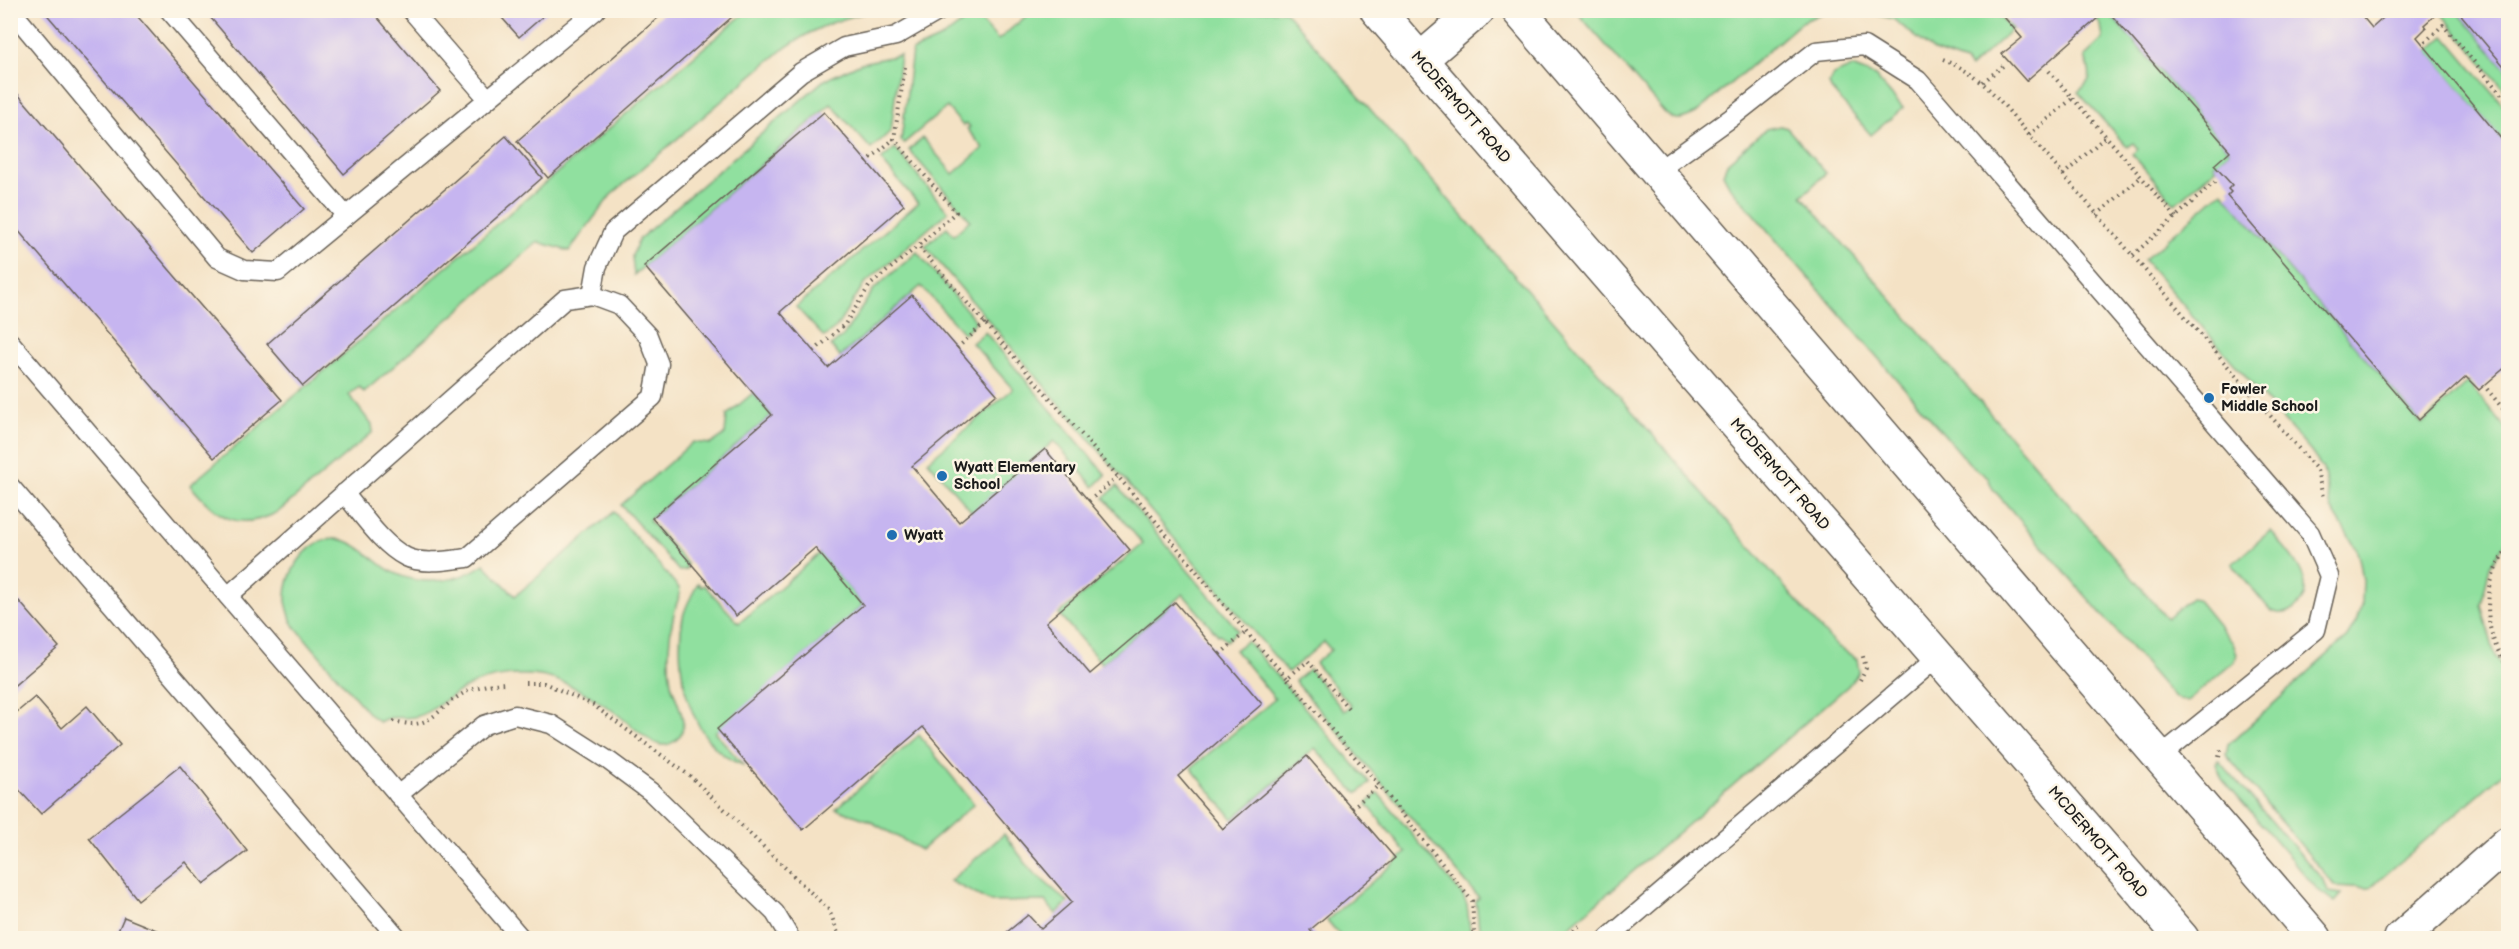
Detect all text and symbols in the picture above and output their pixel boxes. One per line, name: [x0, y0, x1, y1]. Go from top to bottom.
street label: MCDERMOTT ROAD: [1407, 47, 1515, 167]
place label: Fowler Middle School: [2221, 380, 2318, 416]
marker: Fowler Middle School: [2202, 391, 2216, 405]
street label: MCDERMOTT ROAD: [1726, 414, 1834, 534]
place label: Wyatt Elementary School: [954, 458, 1076, 494]
marker: Wyatt Elementary School: [935, 469, 949, 483]
place label: Wyatt: [904, 526, 943, 545]
marker: Wyatt: [885, 528, 899, 542]
street label: MCDERMOTT ROAD: [2044, 782, 2152, 902]

